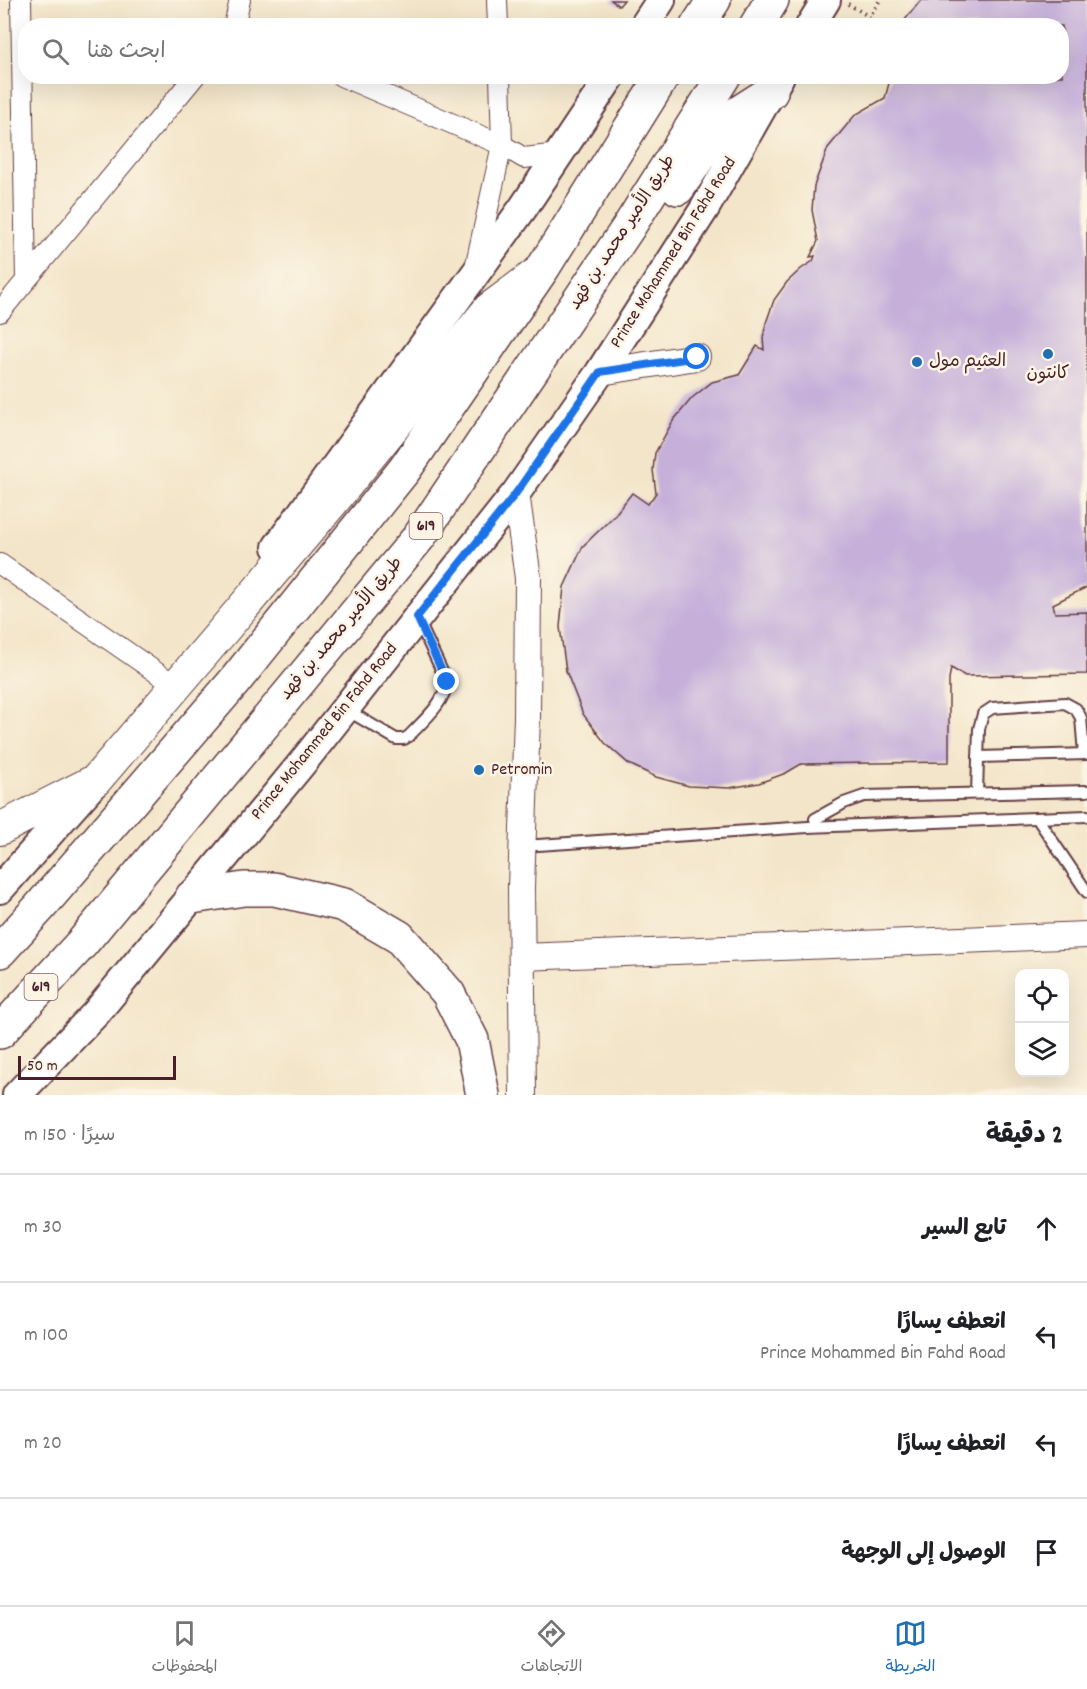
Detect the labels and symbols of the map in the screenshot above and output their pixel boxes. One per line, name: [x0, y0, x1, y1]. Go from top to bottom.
street label: طريق الأمير محمد بن فهد: [562, 149, 683, 316]
street label: Prince Mohammed Bin Fahd Road: [605, 152, 743, 354]
route start: [683, 343, 709, 369]
marker: كانتون: [1041, 347, 1055, 361]
place label: العثيم مول: [929, 350, 1006, 375]
marker: العثيم مول: [910, 355, 924, 369]
place label: كانتون: [1027, 362, 1070, 387]
road number: 619: [410, 513, 442, 539]
street label: طريق الأمير محمد بن فهد: [273, 551, 410, 706]
street label: Prince Mohammed Bin Fahd Road: [246, 638, 404, 826]
route end: [433, 668, 459, 694]
place label: Petromin: [491, 758, 552, 783]
marker: Petromin: [472, 763, 486, 777]
road number: 619: [24, 974, 57, 1000]
scale bar: [18, 1053, 176, 1080]

